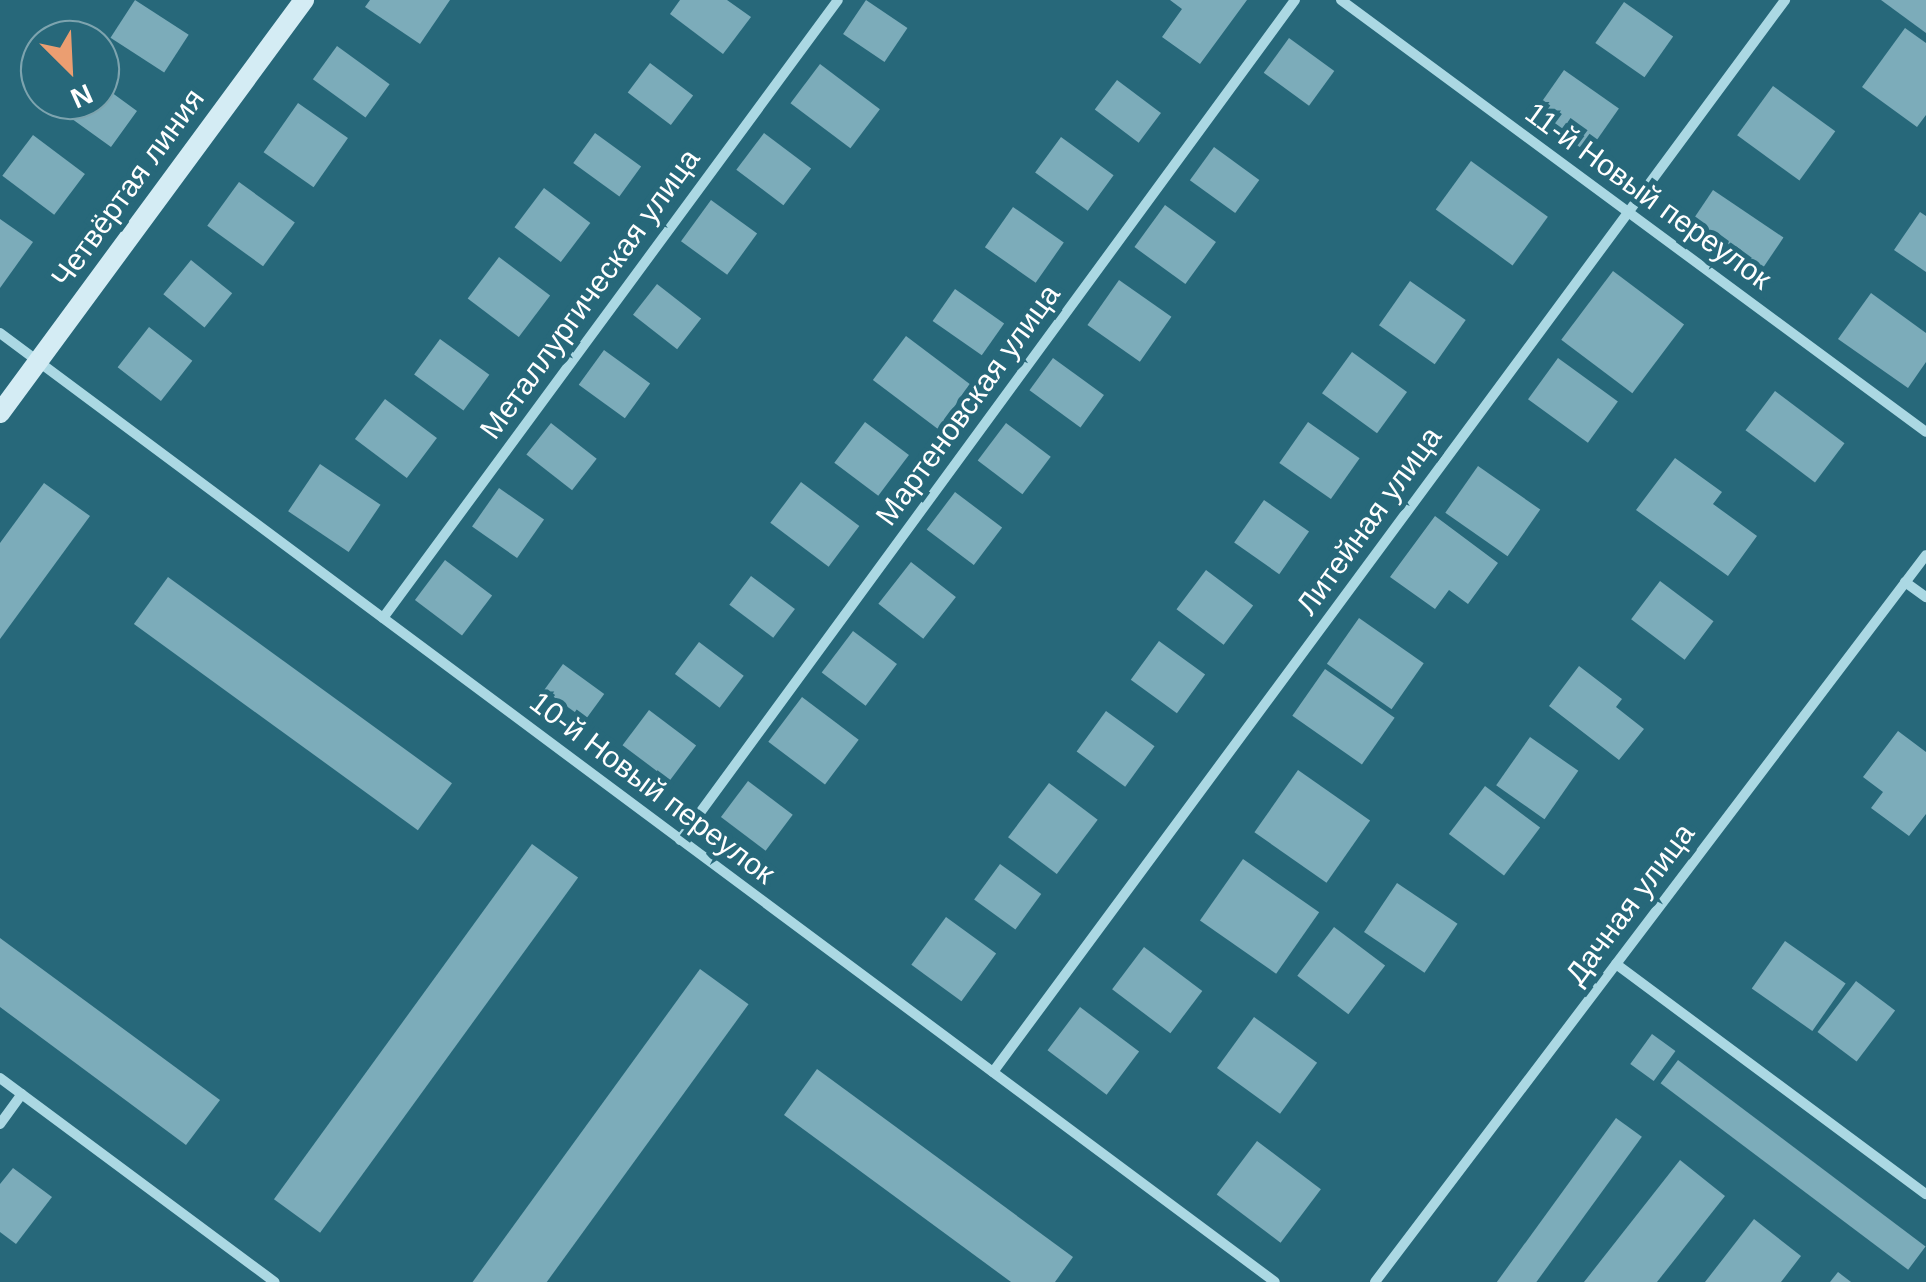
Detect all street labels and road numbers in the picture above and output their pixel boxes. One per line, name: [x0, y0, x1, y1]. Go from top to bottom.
street label: Четвёртая линия: [44, 82, 212, 294]
street label: 11-й Новый переулок: [1518, 95, 1778, 297]
street label: Металлургическая улица: [473, 142, 707, 446]
street label: Мартеновская улица: [868, 277, 1068, 533]
street label: Литейная улица: [1289, 420, 1449, 622]
street label: 10-й Новый переулок: [522, 684, 782, 892]
street label: Дачная улица: [1558, 816, 1702, 992]

